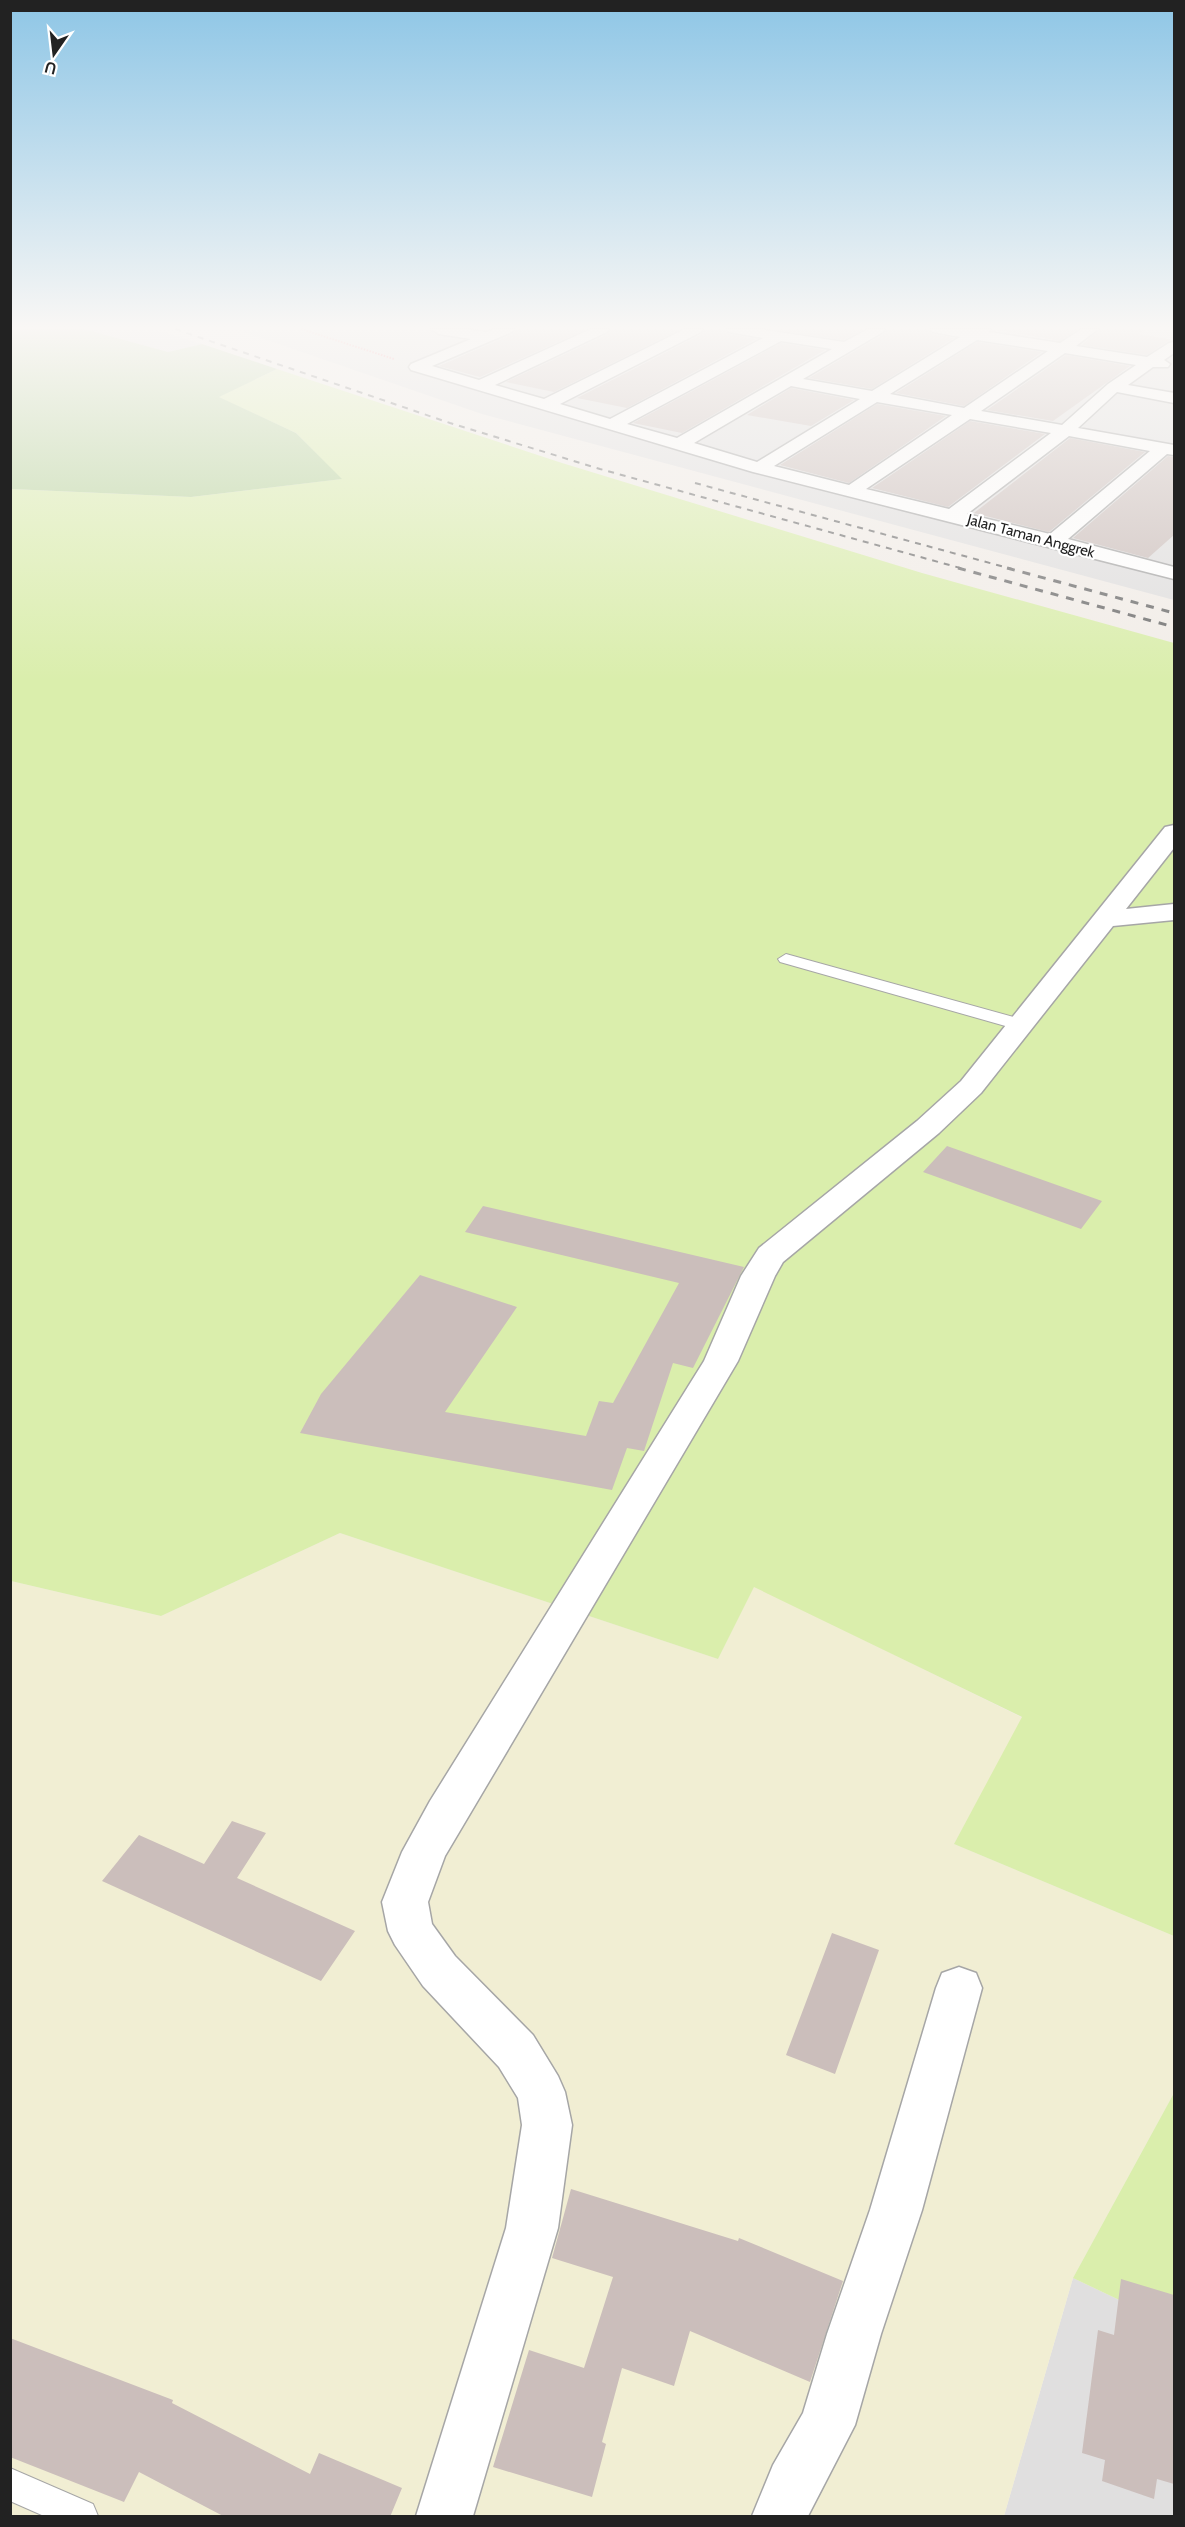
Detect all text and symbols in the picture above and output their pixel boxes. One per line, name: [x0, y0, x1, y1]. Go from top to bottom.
north arrow: [24, 24, 84, 84]
text: U: [43, 57, 58, 79]
street label: Jalan Taman Anggrek: [964, 510, 1097, 562]

